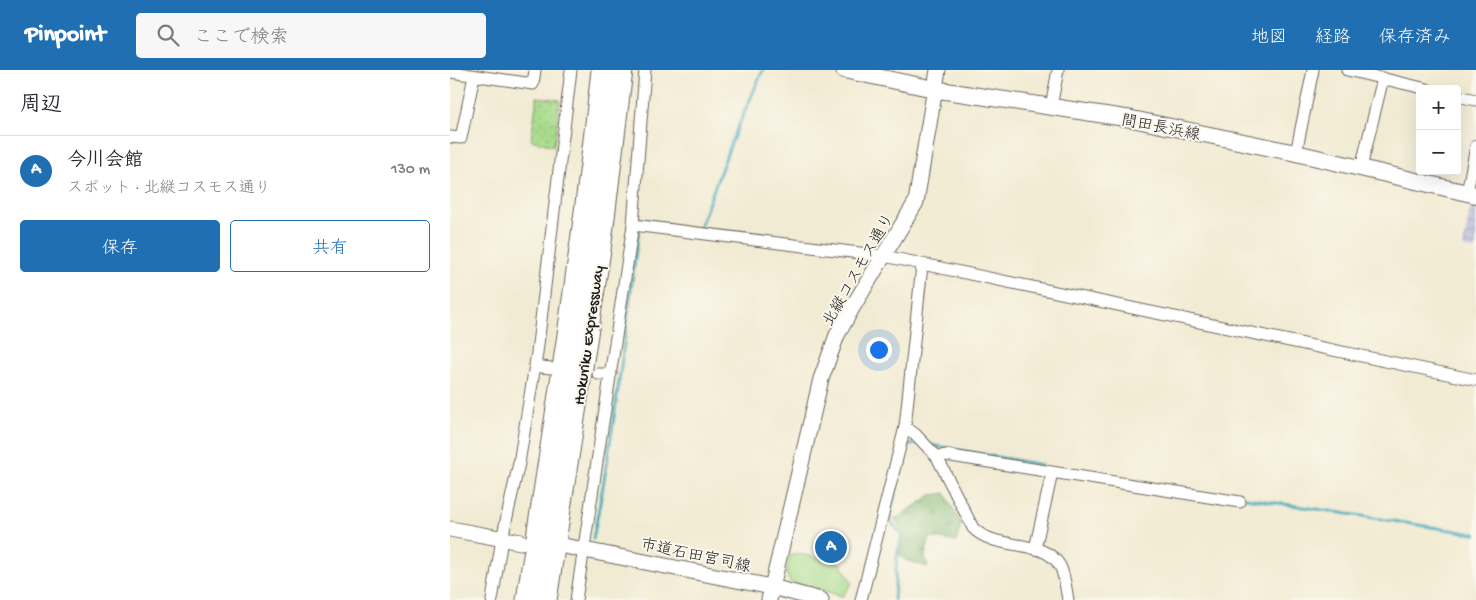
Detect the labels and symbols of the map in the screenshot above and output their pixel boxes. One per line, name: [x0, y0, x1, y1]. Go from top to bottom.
street label: 間田長浜線: [1119, 111, 1202, 146]
street label: 北縦コスモス通り: [819, 210, 900, 331]
street label: Hokuriku Expressway: [571, 264, 610, 407]
your location: [866, 337, 892, 363]
pin: A: [815, 528, 847, 566]
street label: 市道石田宮司線: [639, 535, 752, 578]

